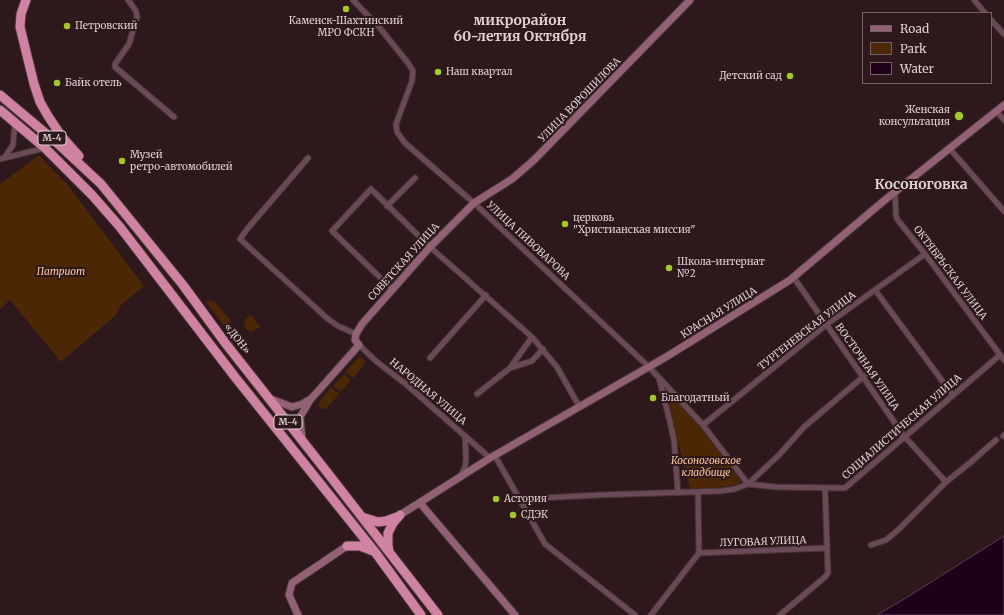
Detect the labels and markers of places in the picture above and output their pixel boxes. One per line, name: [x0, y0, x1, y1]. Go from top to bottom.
marker: Каменск-Шахтинский МРО ФСКН: [341, 4, 351, 14]
place label: Каменск-Шахтинский МРО ФСКН: [289, 15, 403, 38]
place label: Петровский: [75, 20, 138, 32]
marker: Петровский: [62, 21, 72, 31]
place label: Наш квартал: [446, 66, 513, 78]
marker: Наш квартал: [433, 67, 443, 77]
place label: Детский сад: [719, 70, 782, 82]
marker: Детский сад: [785, 71, 795, 81]
place label: Байк отель: [65, 77, 122, 89]
marker: Байк отель: [52, 78, 62, 88]
place label: Женская консультация: [879, 104, 950, 128]
marker: Женская консультация: [953, 110, 965, 122]
place label: Музей ретро-автомобилей: [130, 149, 233, 172]
marker: Музей ретро-автомобилей: [117, 156, 127, 166]
place label: церковь "Христианская миссия": [573, 212, 696, 236]
marker: церковь "Христианская миссия": [560, 219, 570, 229]
place label: Школа-интернат №2: [677, 256, 765, 280]
marker: Школа-интернат №2: [664, 263, 674, 273]
place label: Благодатный: [661, 392, 730, 404]
marker: Благодатный: [648, 393, 658, 403]
place label: Астория: [504, 493, 547, 505]
marker: Астория: [491, 494, 501, 504]
place label: СДЭК: [521, 509, 548, 521]
marker: СДЭК: [508, 510, 518, 520]

